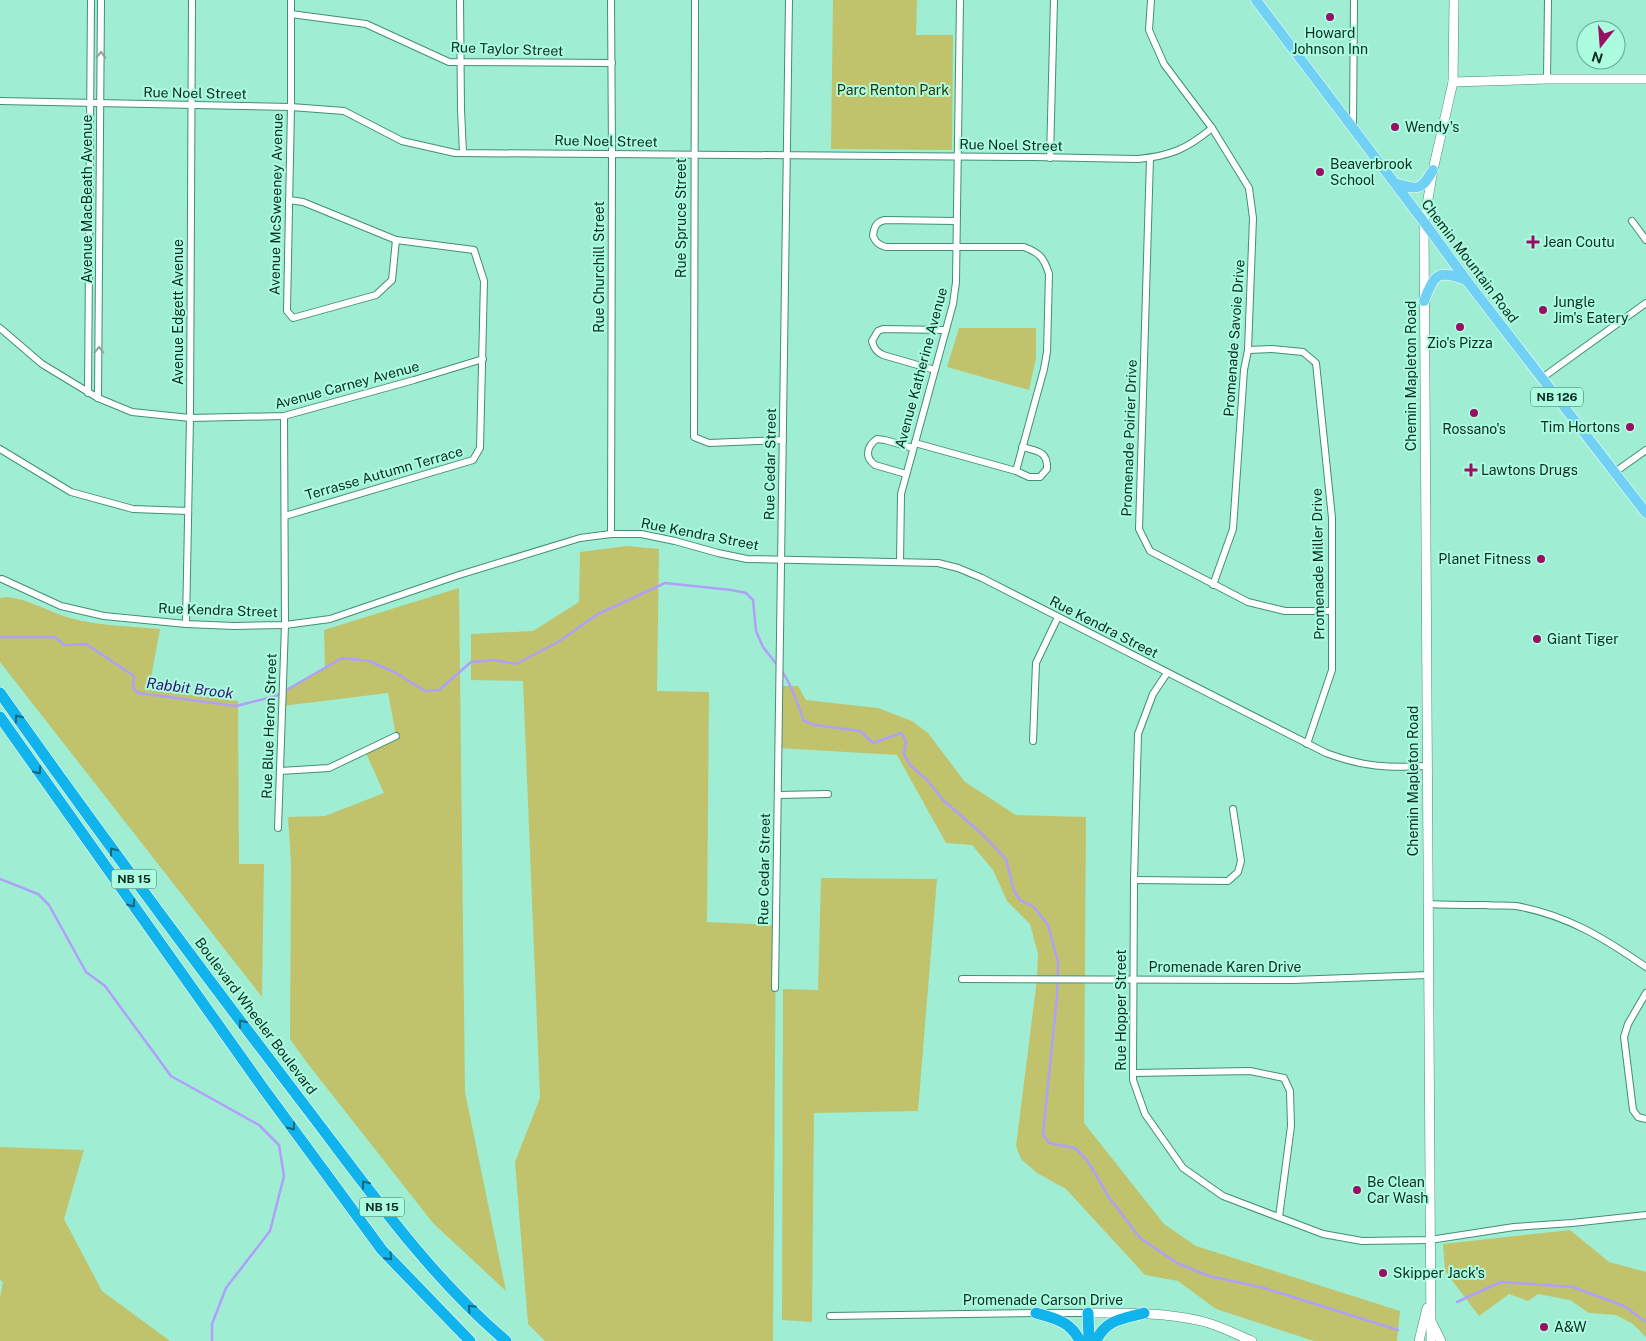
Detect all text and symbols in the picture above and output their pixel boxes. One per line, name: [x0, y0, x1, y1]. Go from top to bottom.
marker: Howard Johnson Inn: [1324, 11, 1336, 23]
north arrow: [1576, 20, 1626, 70]
place label: Howard Johnson Inn: [1292, 25, 1368, 57]
street label: Rue Taylor Street: [450, 39, 564, 59]
text: N: [1590, 48, 1605, 67]
one-way arrow: [95, 51, 106, 59]
park label: Parc Renton Park: [837, 82, 949, 98]
street label: Rue Noel Street: [143, 84, 247, 102]
street label: Avenue McSweeney Avenue: [266, 113, 286, 295]
street label: Avenue MacBeath Avenue: [79, 115, 95, 283]
place label: Wendy's: [1405, 119, 1459, 135]
marker: Wendy's: [1389, 121, 1401, 133]
street label: Rue Noel Street: [554, 132, 658, 150]
street label: Rue Noel Street: [959, 136, 1063, 154]
place label: Beaverbrook School: [1330, 156, 1413, 188]
street label: Rue Spruce Street: [673, 158, 689, 278]
marker: Beaverbrook School: [1314, 166, 1326, 178]
street label: Chemin Mountain Road: [1418, 196, 1522, 326]
street label: Rue Churchill Street: [591, 201, 607, 333]
place label: Jean Coutu: [1543, 234, 1615, 250]
marker: Jean Coutu: [1527, 236, 1539, 248]
street label: Avenue Edgett Avenue: [170, 239, 186, 385]
street label: Promenade Savoie Drive: [1221, 259, 1247, 417]
street label: Avenue Katherine Avenue: [892, 286, 950, 450]
place label: Jungle Jim's Eatery: [1553, 294, 1629, 326]
street label: Chemin Mapleton Road: [1403, 301, 1419, 451]
marker: Jungle Jim's Eatery: [1537, 304, 1549, 316]
marker: Zio's Pizza: [1454, 321, 1466, 333]
place label: Zio's Pizza: [1427, 335, 1493, 351]
one-way arrow: [94, 345, 104, 353]
street label: Avenue Carney Avenue: [273, 358, 421, 412]
street label: Promenade Poirier Drive: [1118, 359, 1140, 517]
road number: NB 126: [1531, 388, 1583, 407]
marker: Rossano's: [1468, 407, 1480, 419]
street label: Rue Cedar Street: [761, 408, 779, 520]
place label: Tim Hortons: [1541, 419, 1620, 435]
place label: Rossano's: [1442, 421, 1506, 437]
marker: Tim Hortons: [1624, 421, 1636, 433]
street label: Terrasse Autumn Terrace: [303, 443, 465, 503]
place label: Lawtons Drugs: [1481, 462, 1578, 478]
marker: Lawtons Drugs: [1465, 464, 1477, 476]
street label: Promenade Miller Drive: [1309, 488, 1327, 640]
street label: Rue Kendra Street: [640, 515, 760, 553]
place label: Planet Fitness: [1438, 551, 1531, 567]
marker: Planet Fitness: [1535, 553, 1547, 565]
street label: Rue Kendra Street: [1047, 593, 1161, 661]
street label: Rue Kendra Street: [158, 600, 278, 620]
place label: Giant Tiger: [1547, 631, 1619, 647]
marker: Giant Tiger: [1531, 633, 1543, 645]
street label: Rue Blue Heron Street: [258, 653, 280, 799]
water label: Rabbit Brook: [146, 674, 235, 702]
street label: Chemin Mapleton Road: [1405, 706, 1421, 856]
one-way arrow: [15, 715, 24, 724]
one-way arrow: [32, 766, 41, 775]
street label: Rue Cedar Street: [755, 813, 773, 925]
one-way arrow: [110, 848, 118, 857]
road number: NB 15: [112, 870, 156, 889]
one-way arrow: [127, 898, 135, 907]
street label: Boulevard Wheeler Boulevard: [192, 934, 320, 1098]
street label: Rue Hopper Street: [1113, 949, 1129, 1071]
street label: Promenade Karen Drive: [1148, 959, 1302, 975]
one-way arrow: [239, 1020, 247, 1029]
one-way arrow: [286, 1121, 295, 1131]
place label: Be Clean Car Wash: [1367, 1174, 1428, 1206]
one-way arrow: [363, 1181, 371, 1190]
marker: Be Clean Car Wash: [1351, 1184, 1363, 1196]
road number: NB 15: [360, 1198, 404, 1216]
one-way arrow: [383, 1251, 392, 1260]
place label: Skipper Jack's: [1393, 1265, 1485, 1281]
marker: Skipper Jack's: [1377, 1267, 1389, 1279]
street label: Promenade Carson Drive: [963, 1292, 1123, 1308]
one-way arrow: [468, 1304, 477, 1313]
place label: A&W: [1554, 1319, 1587, 1335]
marker: A&W: [1538, 1321, 1550, 1333]

